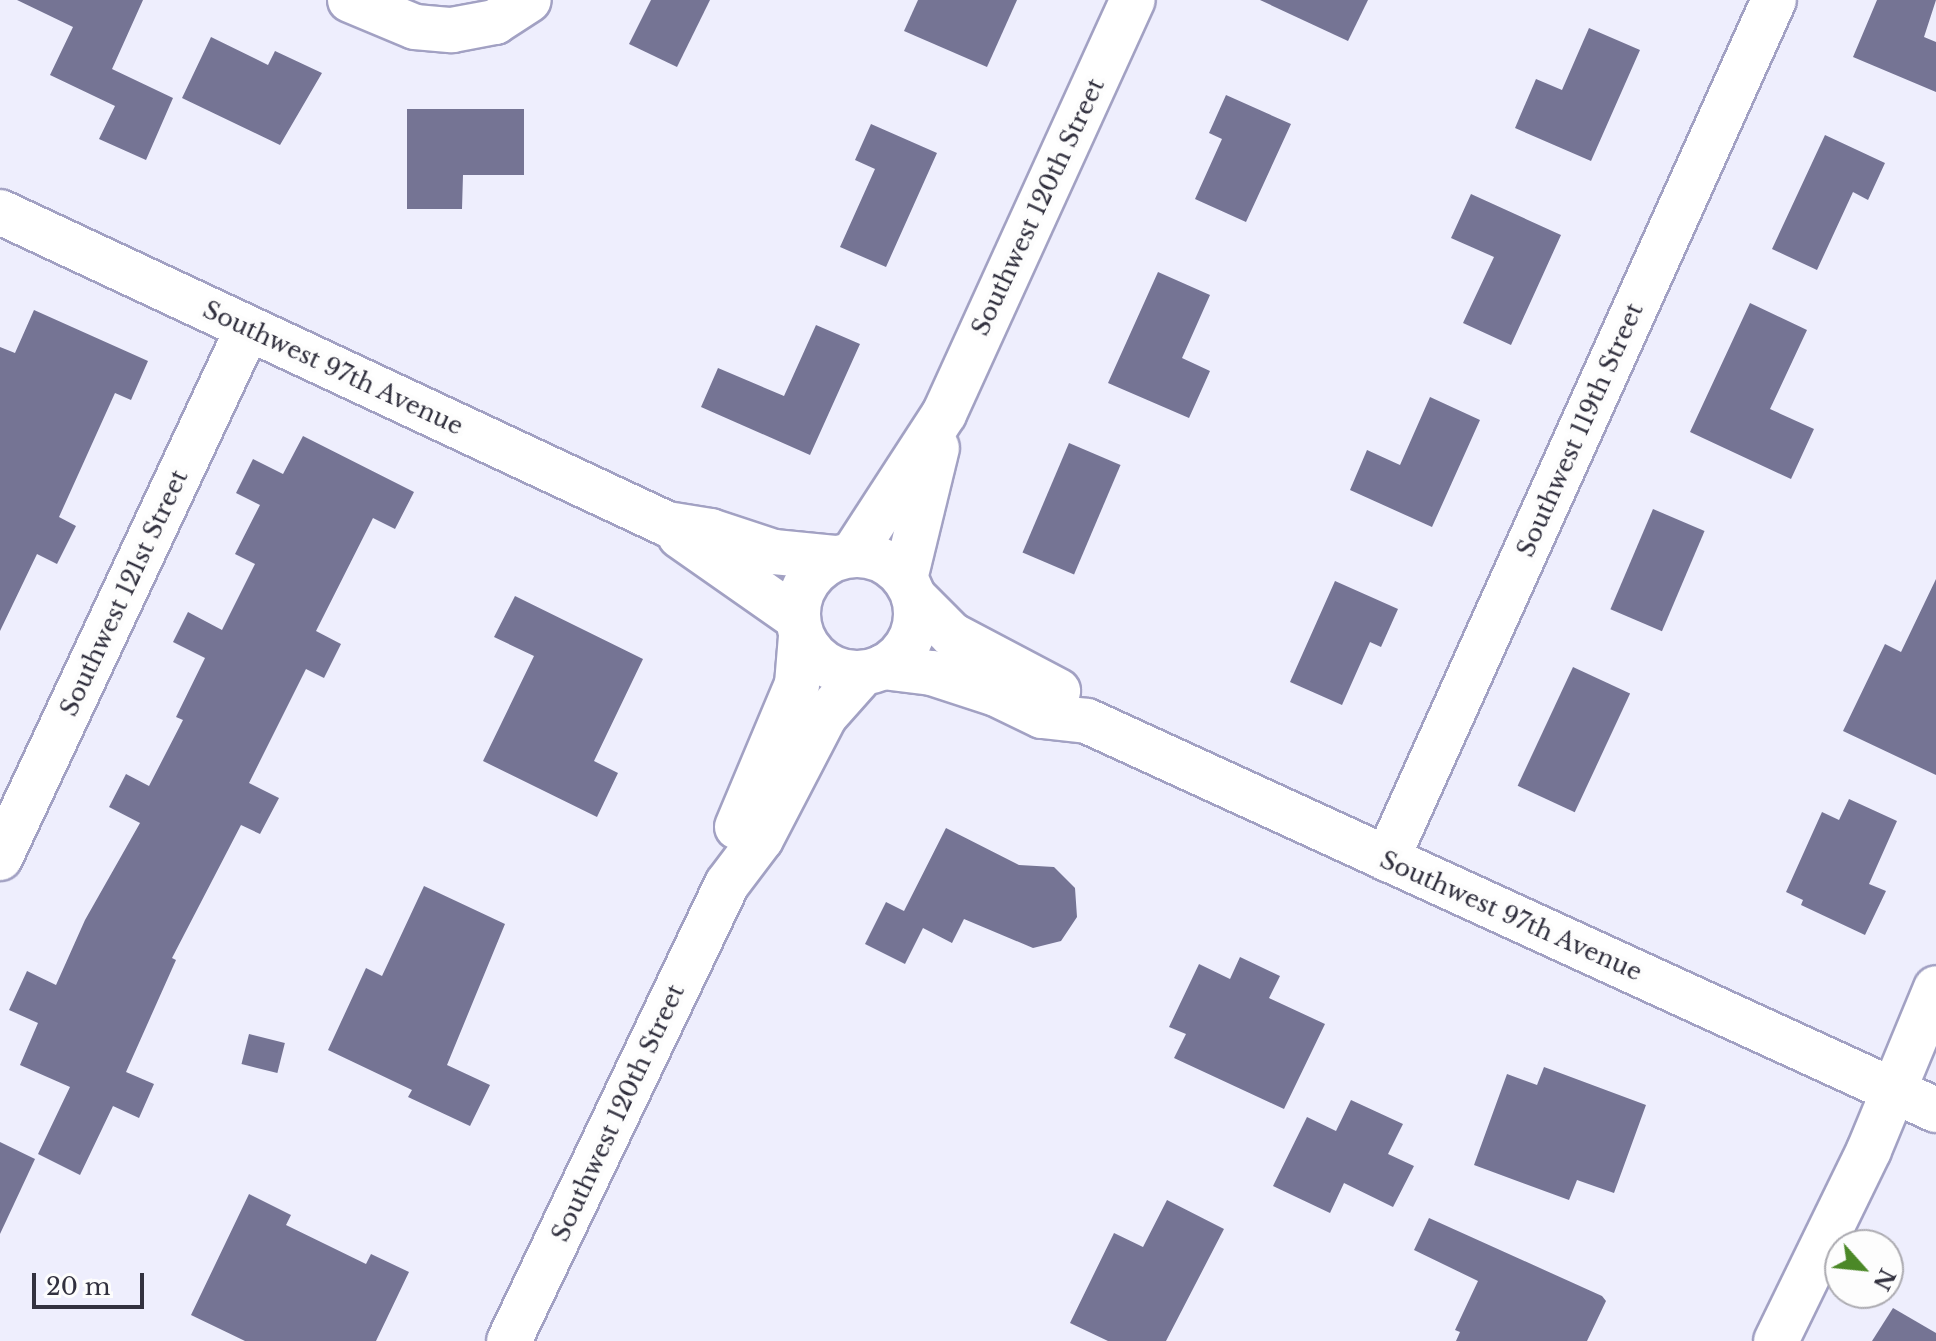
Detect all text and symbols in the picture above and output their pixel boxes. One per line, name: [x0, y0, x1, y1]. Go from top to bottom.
street label: Southwest 120th Street: [966, 74, 1110, 340]
street label: Southwest 97th Avenue: [198, 295, 468, 441]
street label: Southwest 119th Street: [1511, 299, 1649, 561]
street label: Southwest 121st Street: [54, 465, 194, 721]
street label: Southwest 97th Avenue: [1375, 845, 1647, 987]
street label: Southwest 120th Street: [546, 980, 690, 1246]
north arrow: [1824, 1229, 1904, 1309]
scale bar: [36, 1257, 148, 1307]
text: N: [1867, 1264, 1901, 1295]
text: 20 m: [46, 1272, 111, 1301]

